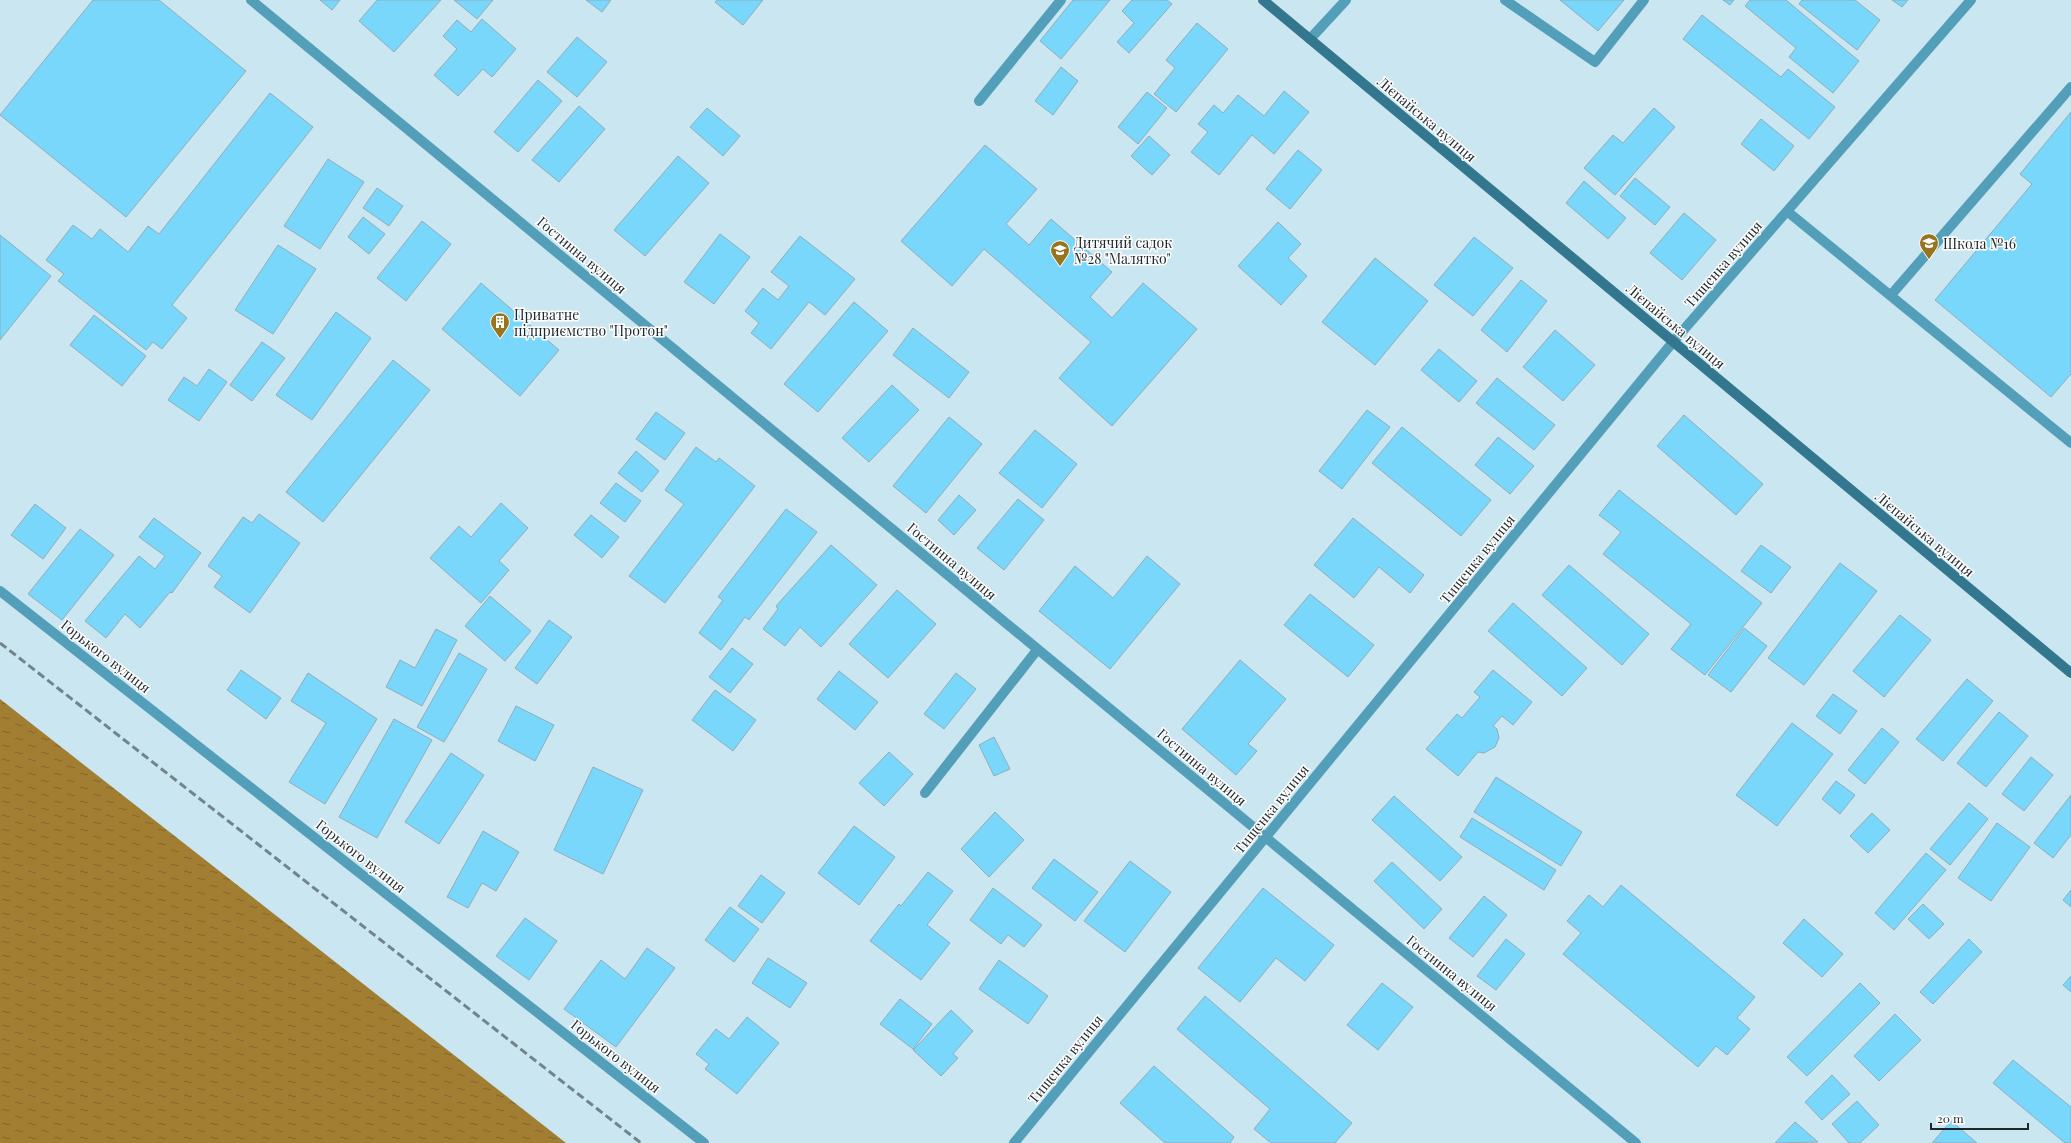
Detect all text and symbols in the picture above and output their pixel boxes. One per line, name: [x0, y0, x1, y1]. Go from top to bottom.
street label: Лієпайська вулиця: [1373, 71, 1481, 166]
street label: Гостинна вулиця: [533, 212, 631, 298]
street label: Тищенка вулиця: [1680, 216, 1766, 311]
school or university icon: Школа №16: [1918, 232, 1940, 260]
place label: Дитячий садок №28 "Малятко": [1074, 233, 1172, 268]
place label: Школа №16: [1943, 234, 2016, 253]
school or university icon: Дитячий садок №28 "Малятко": [1049, 239, 1071, 267]
street label: Лієпайська вулиця: [1622, 278, 1730, 373]
place label: Приватне підприємство "Протон": [514, 305, 668, 340]
building icon: Приватне підприємство "Протон": [489, 311, 511, 339]
street label: Лієпайська вулиця: [1871, 486, 1979, 581]
street label: Тищенка вулиця: [1435, 510, 1519, 607]
street label: Гостинна вулиця: [903, 518, 1001, 604]
street label: Горького вулиця: [57, 615, 155, 697]
street label: Гостинна вулиця: [1153, 724, 1251, 810]
street label: Тищенка вулиця: [1229, 760, 1313, 857]
street label: Горького вулиця: [312, 815, 410, 897]
street label: Гостинна вулиця: [1403, 931, 1502, 1016]
street label: Тищенка вулиця: [1023, 1010, 1107, 1107]
street label: Горького вулиця: [567, 1015, 665, 1097]
scale bar: [1931, 1105, 2028, 1131]
text: 20 m: [1937, 1110, 1964, 1126]

